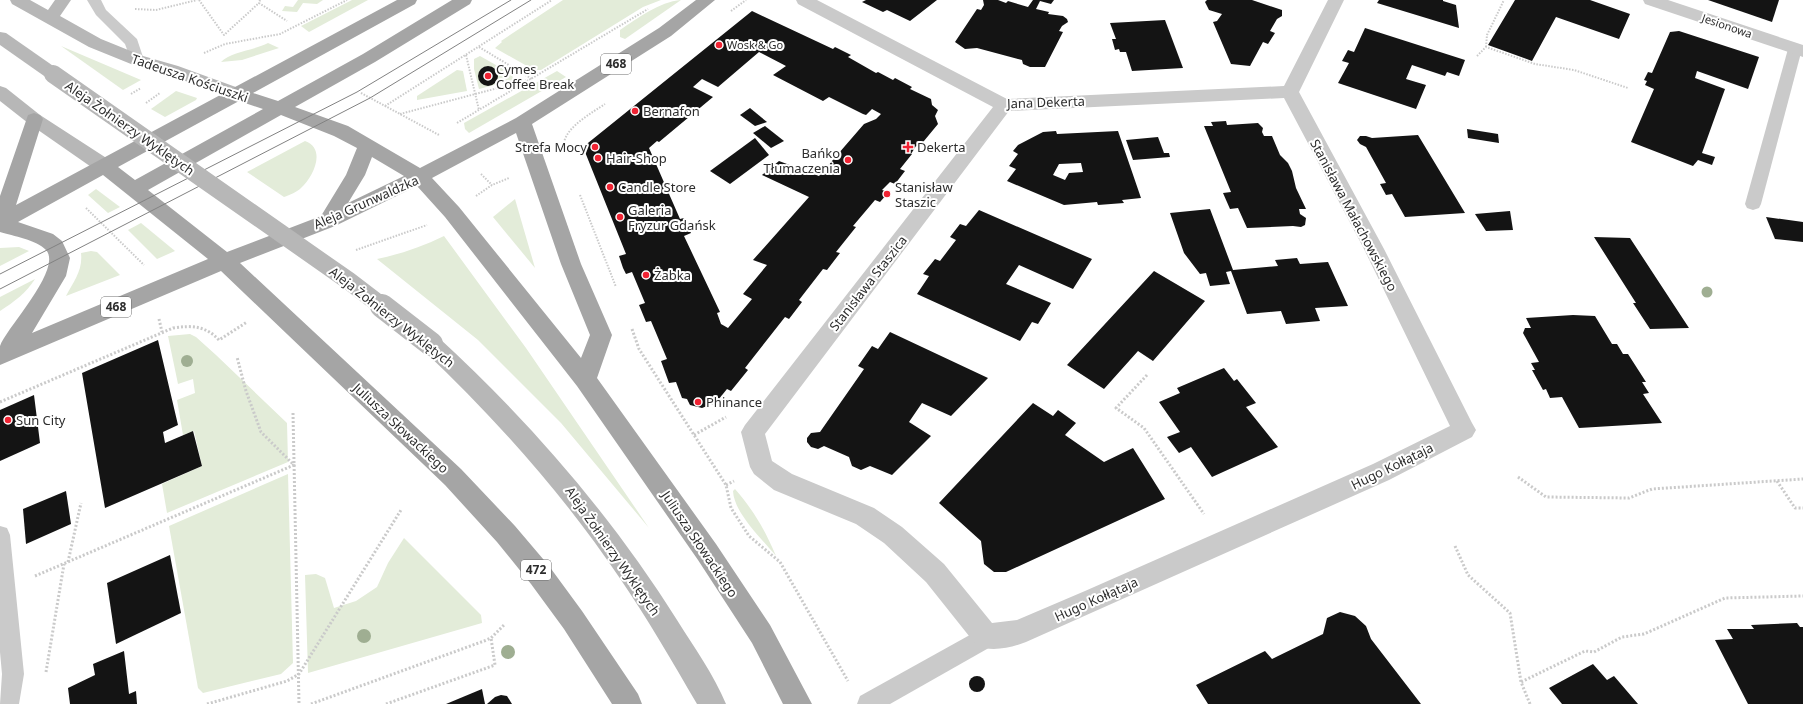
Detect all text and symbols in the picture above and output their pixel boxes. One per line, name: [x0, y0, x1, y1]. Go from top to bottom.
street label: Jesionowa: [1699, 10, 1754, 41]
place label: Wosk & Go: [727, 37, 784, 52]
marker: Wosk & Go: [714, 40, 724, 50]
street label: Tadeusza Kościuszki: [129, 50, 251, 106]
road number: 468: [601, 54, 631, 74]
place label: Cymes Coffee Break: [496, 60, 574, 93]
marker: Cymes Coffee Break: [483, 71, 493, 81]
street label: Aleja Żołnierzy Wyklętych: [62, 77, 198, 179]
street label: Jana Dekerta: [1005, 92, 1085, 112]
place label: Bernafon: [643, 102, 700, 120]
marker: Bernafon: [630, 106, 640, 116]
street label: Stanisława Małachowskiego: [1306, 136, 1402, 294]
place label: Strefa Mocy: [515, 138, 587, 156]
place label: Dekerta: [917, 138, 965, 156]
marker: Dekerta: [902, 141, 914, 153]
marker: Strefa Mocy: [590, 142, 600, 152]
place label: Bańko Tłumaczenia: [764, 144, 840, 177]
place label: Hair-Shop: [606, 149, 667, 167]
marker: Hair-Shop: [593, 153, 603, 163]
marker: Bańko Tłumaczenia: [843, 155, 853, 165]
street label: Aleja Grunwaldzka: [311, 171, 421, 233]
place label: Candle Store: [618, 178, 696, 196]
place label: Stanisław Staszic: [895, 178, 953, 211]
marker: Candle Store: [605, 182, 615, 192]
marker: Stanisław Staszic: [882, 189, 892, 199]
place label: Galeria Fryzur Gdańsk: [628, 201, 716, 234]
marker: Galeria Fryzur Gdańsk: [615, 212, 625, 222]
street label: Stanisława Staszica: [825, 232, 911, 334]
street label: Aleja Żołnierzy Wyklętych: [326, 263, 458, 371]
place label: Żabka: [654, 266, 691, 284]
marker: Żabka: [641, 270, 651, 280]
road number: 468: [101, 297, 131, 317]
street label: Juliusza Słowackiego: [348, 378, 453, 477]
place label: Phinance: [706, 393, 762, 411]
marker: Phinance: [693, 397, 703, 407]
place label: Sun City: [16, 411, 66, 429]
marker: Sun City: [3, 415, 13, 425]
street label: Hugo Kołłątaja: [1348, 438, 1436, 494]
street label: Aleja Żołnierzy Wyklętych: [562, 483, 664, 619]
street label: Juliusza Słowackiego: [657, 486, 742, 601]
road number: 472: [521, 560, 551, 580]
street label: Hugo Kołłątaja: [1051, 573, 1141, 625]

